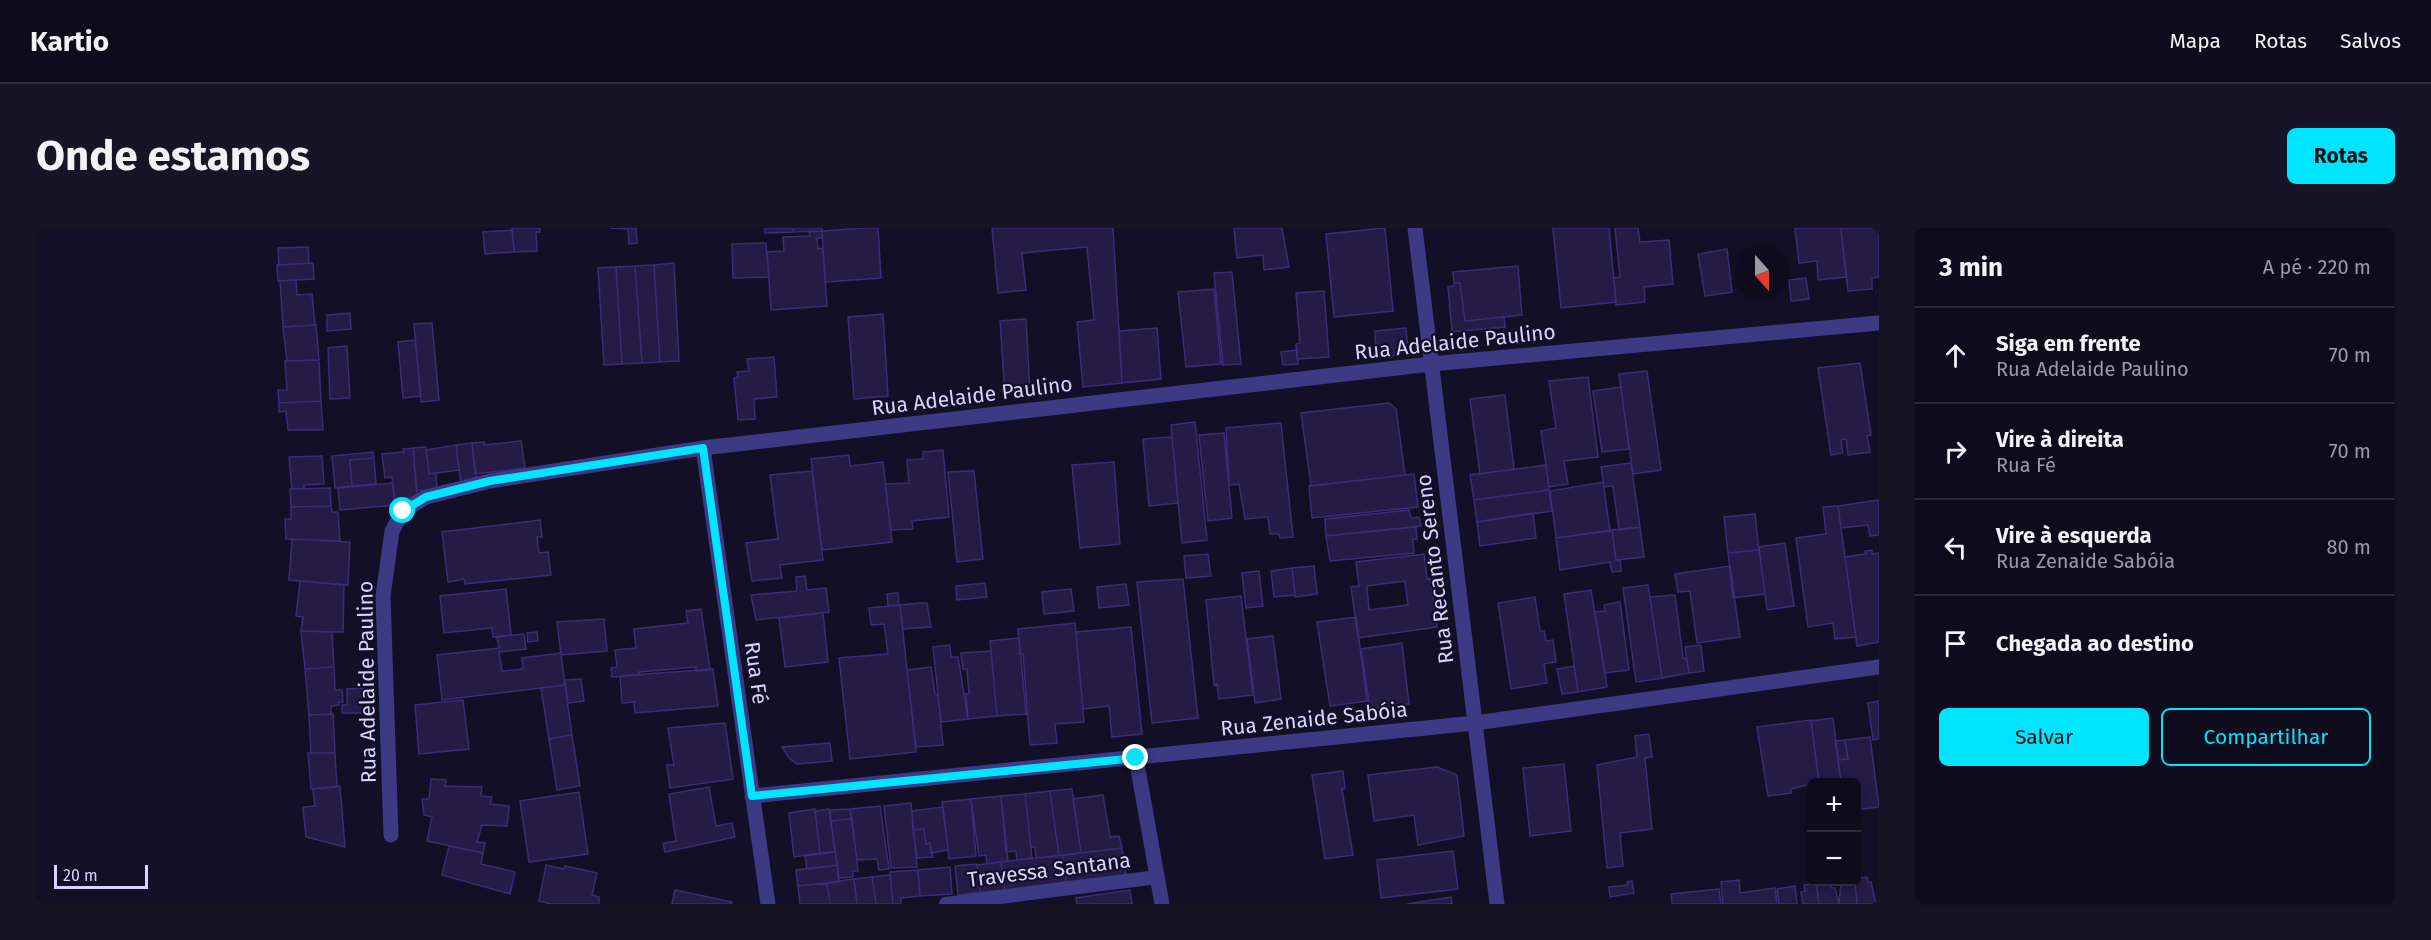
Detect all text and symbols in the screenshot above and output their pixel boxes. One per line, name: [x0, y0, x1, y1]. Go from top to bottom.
text: Kartio: [30, 25, 109, 58]
text: Mapa: [2170, 28, 2221, 54]
text: Rotas: [2254, 28, 2307, 54]
text: Salvos: [2340, 28, 2401, 54]
button: Rotas: [2287, 128, 2395, 184]
text: Onde estamos: [36, 131, 310, 181]
north arrow: [1735, 246, 1789, 300]
text: 3 min: [1939, 252, 2003, 283]
text: A pé · 220 m: [2263, 255, 2371, 279]
street label: Rua Adelaide Paulino: [1353, 318, 1557, 366]
text: Siga em frente: [1996, 330, 2141, 357]
icon: ahead: [1939, 339, 1972, 372]
text: 70 m: [2329, 343, 2371, 367]
text: Rua Adelaide Paulino: [1996, 357, 2189, 381]
street label: Rua Adelaide Paulino: [870, 371, 1074, 421]
text: Vire à direita: [1996, 426, 2124, 453]
icon: right: [1939, 435, 1972, 468]
text: 70 m: [2329, 439, 2371, 463]
text: Rua Fé: [1996, 453, 2056, 477]
street label: Rua Recanto Sereno: [1410, 473, 1460, 665]
route start: [389, 497, 415, 523]
text: Vire à esquerda: [1996, 522, 2152, 549]
icon: left: [1939, 531, 1972, 564]
text: 80 m: [2326, 535, 2371, 559]
text: Rua Zenaide Sabóia: [1996, 549, 2175, 573]
street label: Rua Adelaide Paulino: [352, 581, 382, 783]
icon: arrive: [1939, 627, 1972, 660]
text: Chegada ao destino: [1996, 630, 2194, 657]
street label: Rua Fé: [739, 640, 773, 706]
street label: Rua Zenaide Sabóia: [1219, 696, 1409, 742]
button: Salvar: [1939, 708, 2149, 766]
button: Compartilhar: [2161, 708, 2371, 766]
route end: [1122, 744, 1148, 770]
map controls: [1807, 778, 1861, 886]
button: +: [1807, 778, 1861, 832]
button: −: [1807, 832, 1861, 886]
street label: Travessa Santana: [966, 847, 1132, 893]
scale bar: [54, 862, 148, 890]
text: 20 m: [63, 866, 98, 885]

